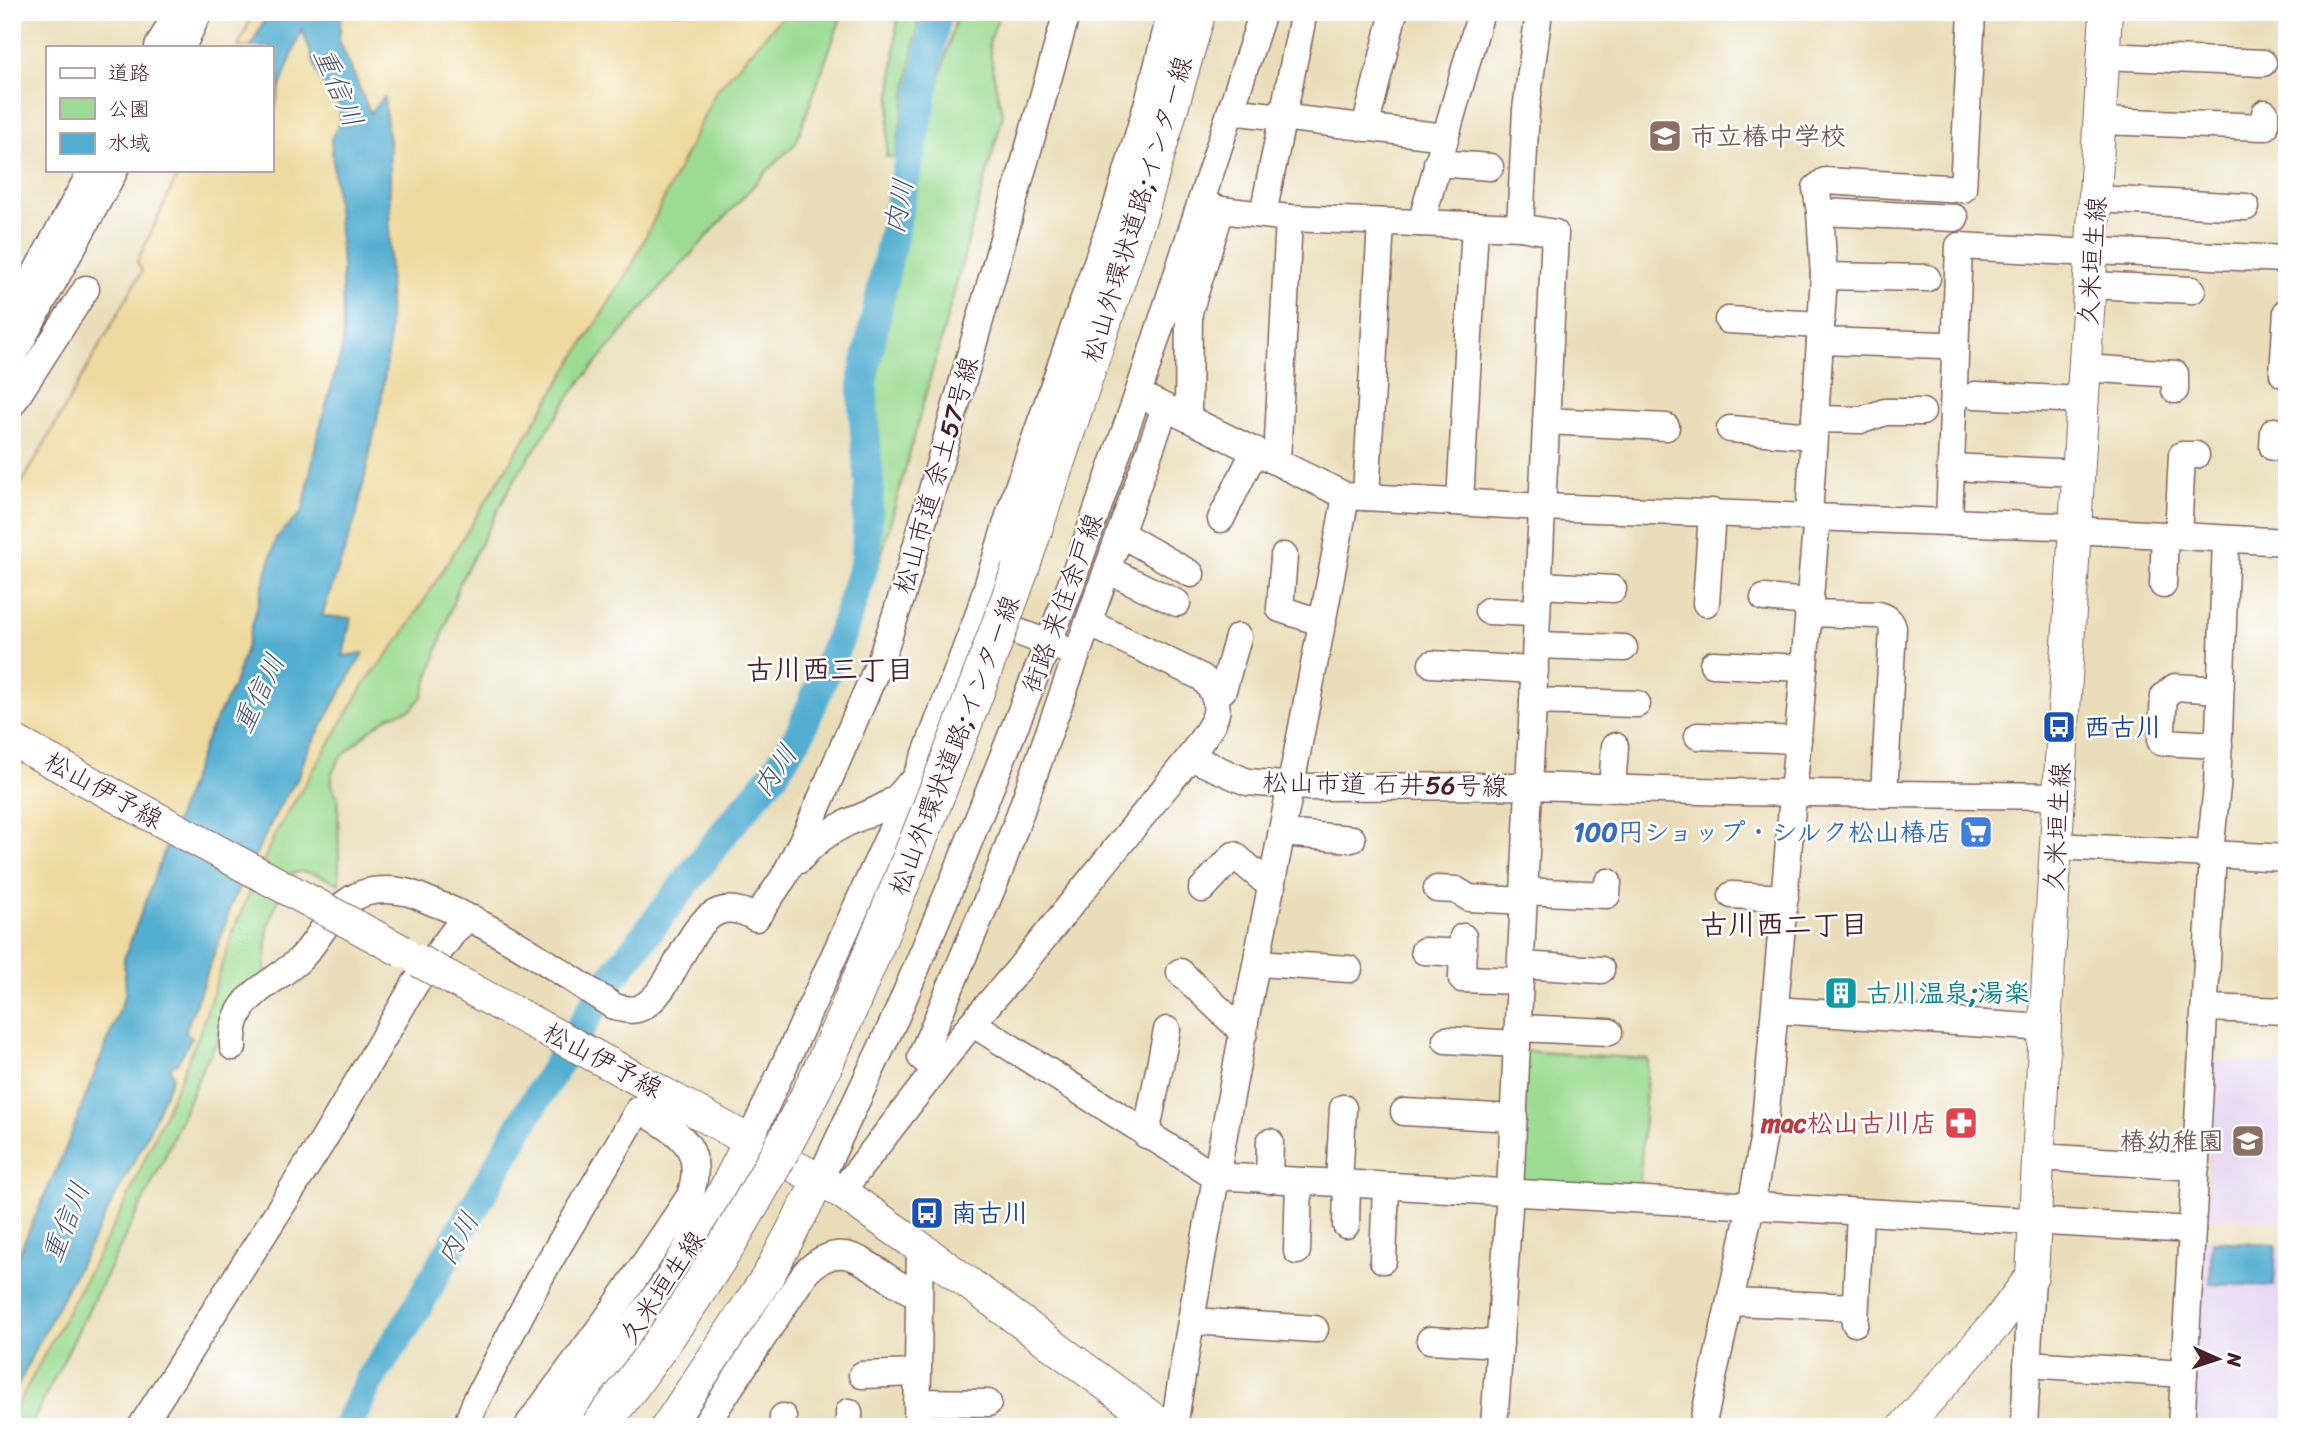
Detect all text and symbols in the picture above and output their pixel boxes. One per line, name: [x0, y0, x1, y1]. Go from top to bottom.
water label: 重信川: [300, 39, 378, 135]
legend: [46, 46, 273, 172]
street label: 松山外環状道路;インター線: [1068, 50, 1206, 368]
text: 道路: [108, 54, 150, 92]
text: 公園: [108, 90, 150, 128]
place label: 市立椿中学校: [1690, 113, 1846, 159]
school or university icon: 市立椿中学校: [1646, 117, 1684, 155]
text: 水域: [108, 124, 150, 162]
water label: 内川: [869, 174, 928, 238]
street label: 久米垣生線: [2065, 195, 2119, 327]
street label: 松山市道 余土57号線: [880, 351, 992, 599]
street label: 街路 来住余戸線: [1008, 506, 1116, 700]
street label: 松山外環状道路;インター線: [875, 588, 1033, 902]
water label: 重信川: [218, 645, 299, 742]
district label: 古川西三丁目: [746, 645, 914, 694]
place label: 西古川: [2084, 704, 2162, 750]
bus stop icon: 西古川: [2040, 708, 2078, 746]
water label: 内川: [738, 733, 811, 807]
street label: 松山伊予線: [36, 738, 172, 842]
street label: 松山市道 石井56号線: [1262, 759, 1508, 809]
street label: 久米垣生線: [2031, 761, 2083, 893]
place label: 100円ショップ・シルク松山椿店: [1574, 809, 1952, 855]
supermarket icon: 100円ショップ・シルク松山椿店: [1957, 813, 1995, 851]
district label: 古川西二丁目: [1700, 900, 1868, 949]
place label: 古川温泉;湯楽: [1866, 970, 2030, 1016]
building icon: 古川温泉;湯楽: [1822, 974, 1860, 1012]
street label: 松山伊予線: [535, 1009, 671, 1111]
place label: mac松山古川店: [1760, 1100, 1937, 1146]
pharmacy icon: mac松山古川店: [1942, 1104, 1980, 1142]
place label: 椿幼稚園: [2120, 1118, 2224, 1164]
school or university icon: 椿幼稚園: [2229, 1122, 2267, 1160]
water label: 重信川: [27, 1174, 104, 1270]
place label: 南古川: [951, 1190, 1029, 1236]
bus stop icon: 南古川: [908, 1194, 946, 1232]
water label: 内川: [422, 1202, 493, 1275]
street label: 久米垣生線: [607, 1220, 717, 1354]
north arrow: [2184, 1324, 2254, 1394]
text: N: [2218, 1351, 2251, 1368]

